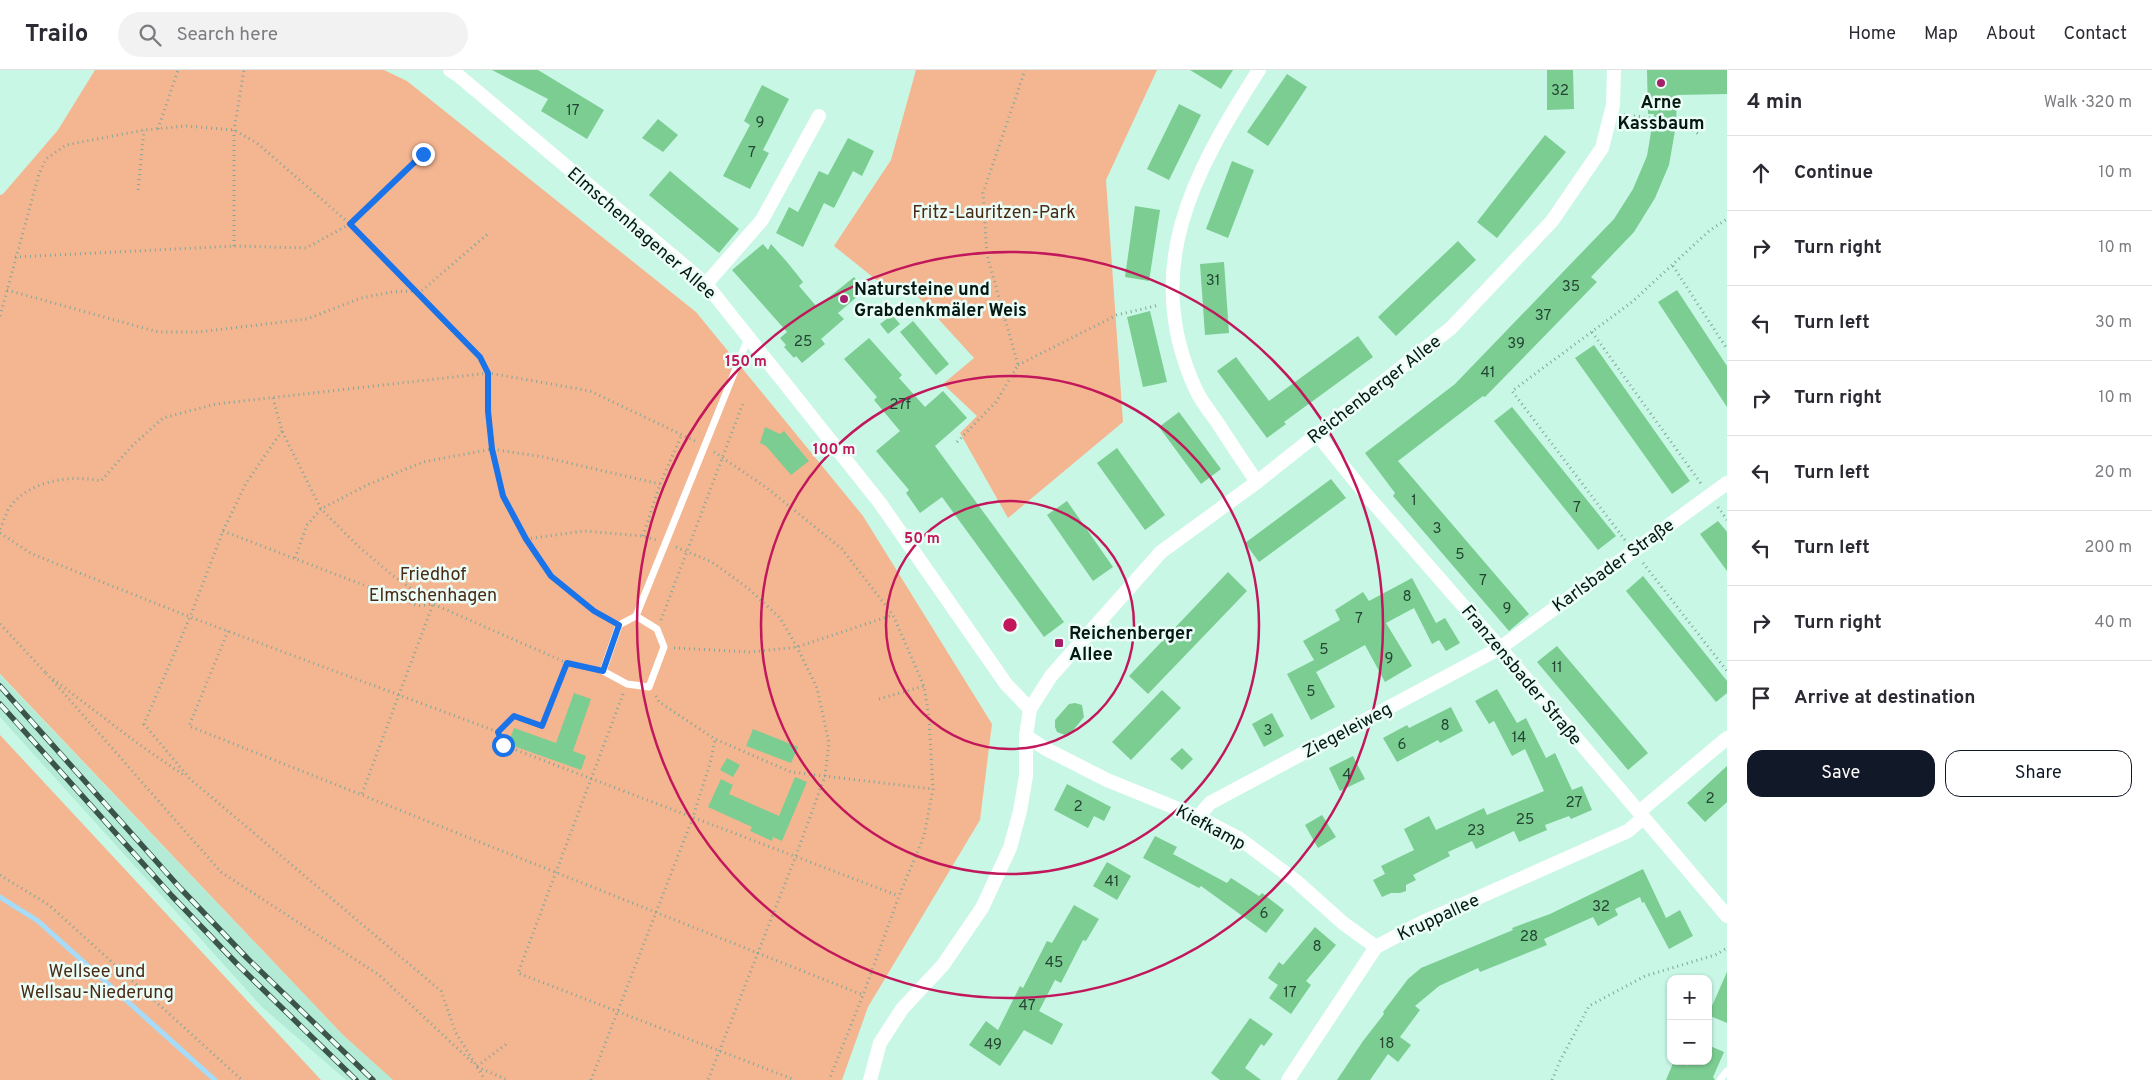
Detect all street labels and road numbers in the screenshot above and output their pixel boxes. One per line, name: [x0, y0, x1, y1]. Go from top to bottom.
street label: Elmschenhagener Allee: [562, 163, 720, 305]
street label: Reichenberger Allee: [1303, 331, 1447, 450]
street label: Karlsbader Straße: [1548, 514, 1679, 618]
street label: Franzensbader Straße: [1455, 601, 1586, 751]
street label: Ziegeleiweg: [1299, 698, 1396, 764]
street label: Kiefkamp: [1171, 800, 1249, 856]
street label: Kruppallee: [1394, 889, 1483, 947]

